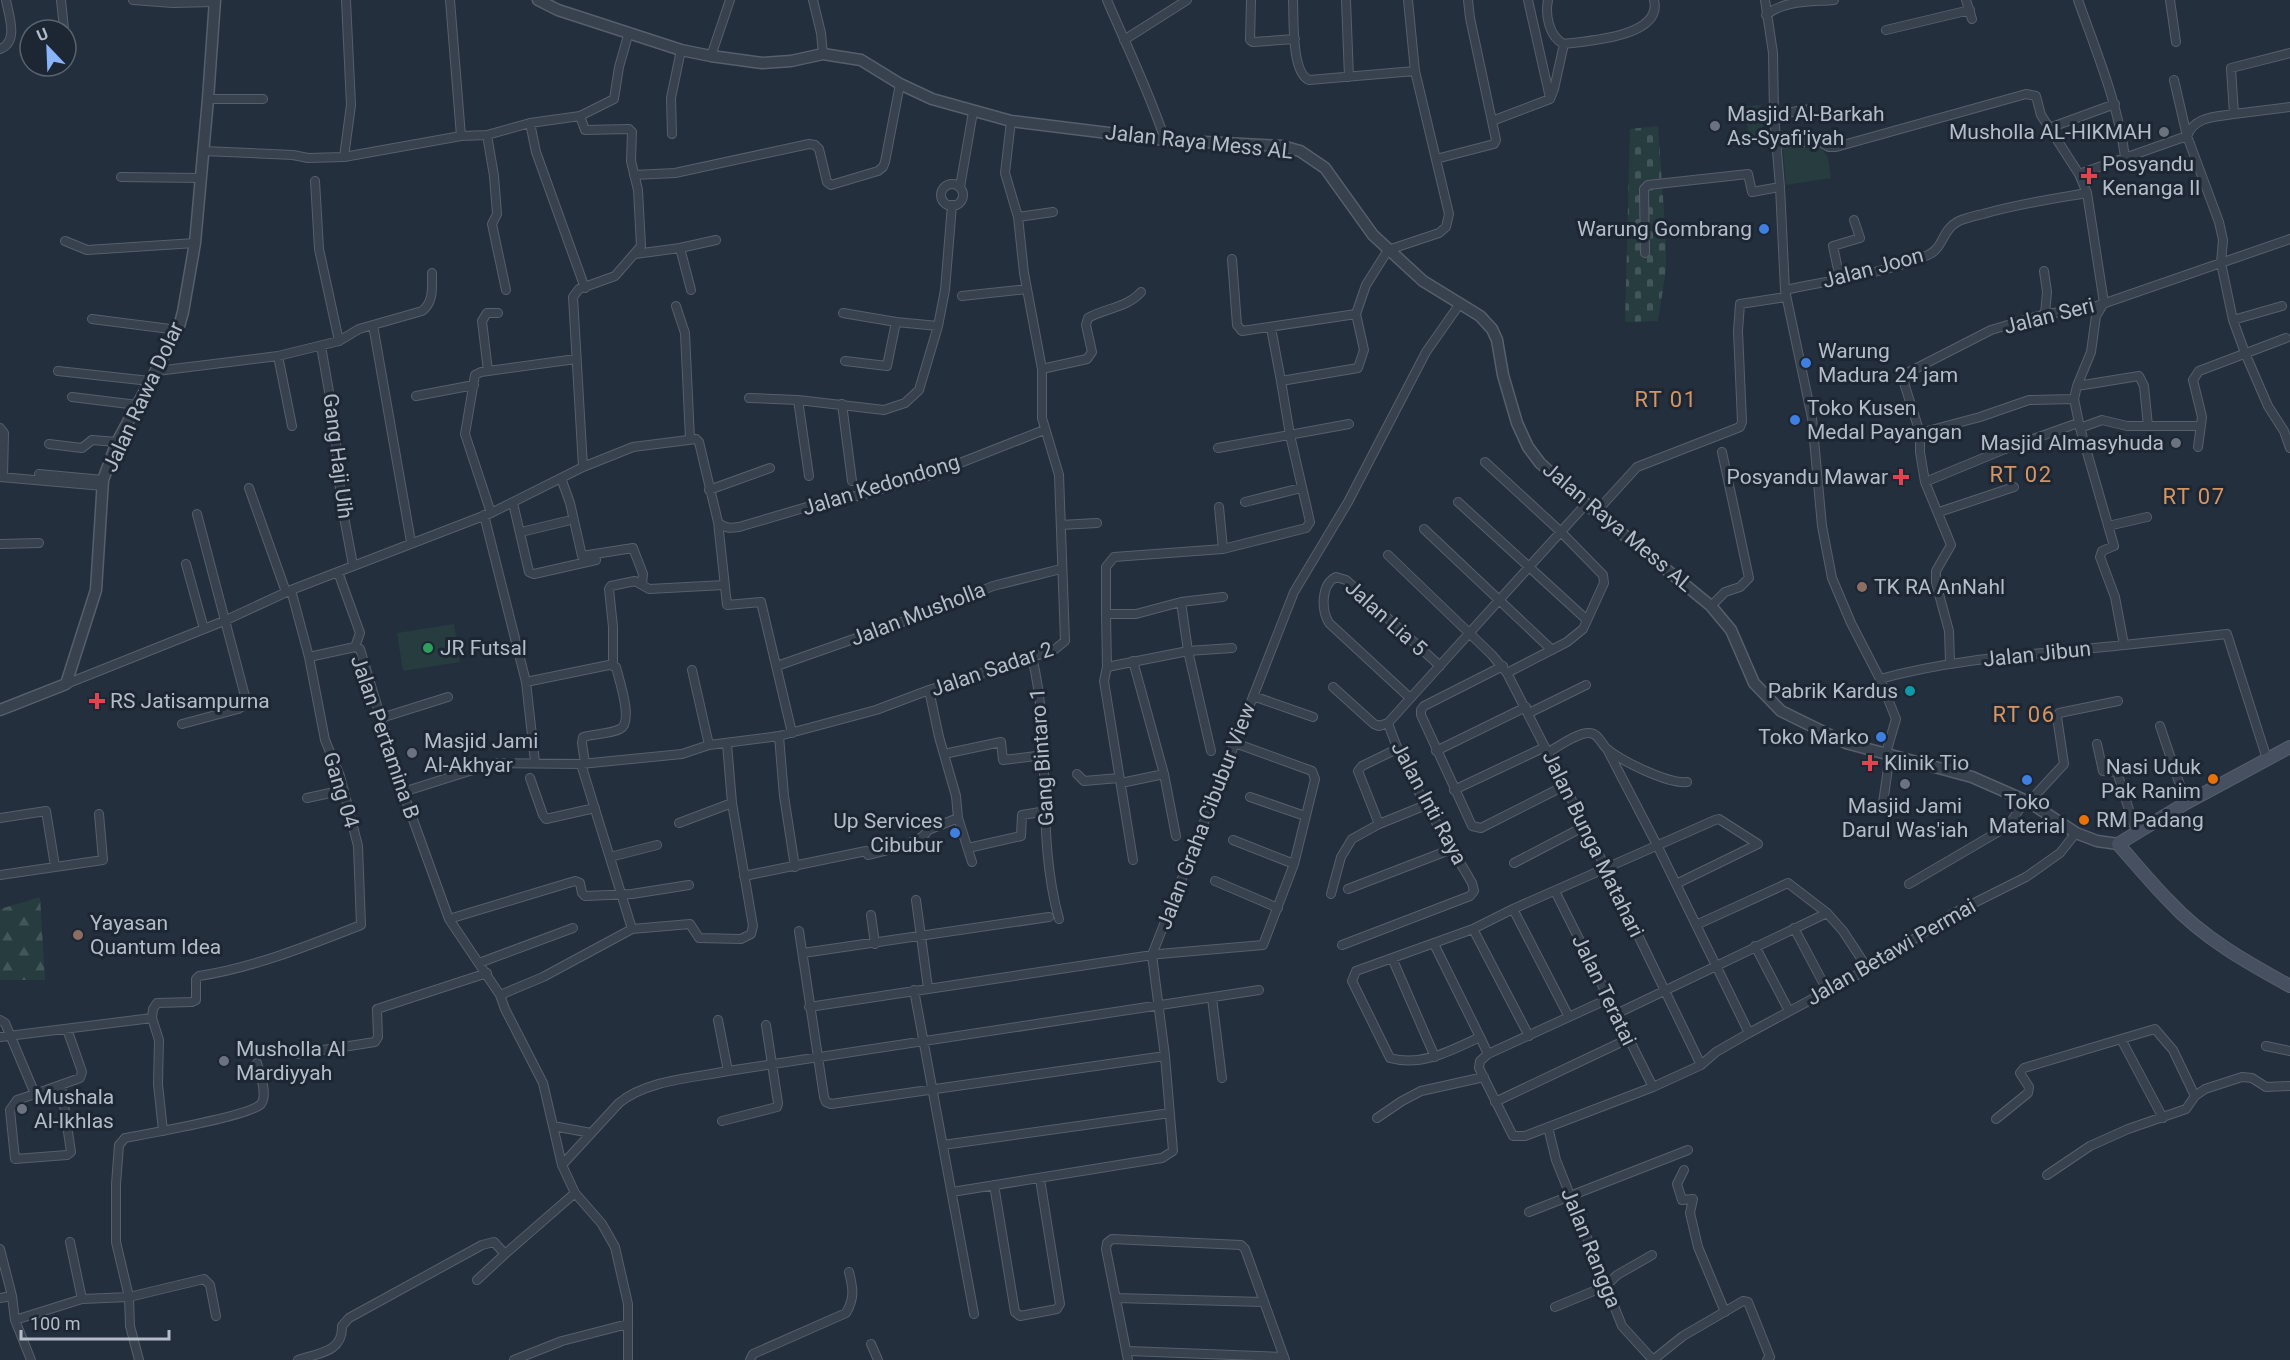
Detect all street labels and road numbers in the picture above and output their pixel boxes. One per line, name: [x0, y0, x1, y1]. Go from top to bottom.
street label: Jalan Raya Mess AL: [1104, 120, 1294, 164]
street label: Jalan Joon: [1820, 243, 1926, 293]
street label: Jalan Seri: [2001, 293, 2097, 339]
street label: Jalan Rawa Dolar: [98, 318, 188, 476]
street label: Gang Haji Uih: [318, 392, 358, 520]
street label: Jalan Kedondong: [800, 450, 962, 520]
street label: Jalan Raya Mess AL: [1538, 457, 1698, 597]
street label: Jalan Lia 5: [1340, 575, 1432, 661]
street label: Jalan Musholla: [847, 577, 989, 651]
street label: Jalan Jibun: [1982, 636, 2092, 672]
street label: Jalan Sadar 2: [928, 637, 1056, 701]
street label: Jalan Pertamina B: [346, 652, 424, 822]
street label: Gang Bintaro 1: [1025, 687, 1059, 827]
street label: Jalan Graha Cibubur View: [1152, 699, 1260, 932]
street label: Jalan Inti Raya: [1386, 737, 1472, 869]
street label: Jalan Bunga Matahari: [1537, 747, 1649, 941]
street label: Gang 04: [318, 749, 364, 831]
street label: Jalan Betawi Permai: [1802, 894, 1980, 1010]
street label: Jalan Teratai: [1567, 931, 1641, 1049]
street label: Jalan Rangga: [1556, 1184, 1626, 1312]

